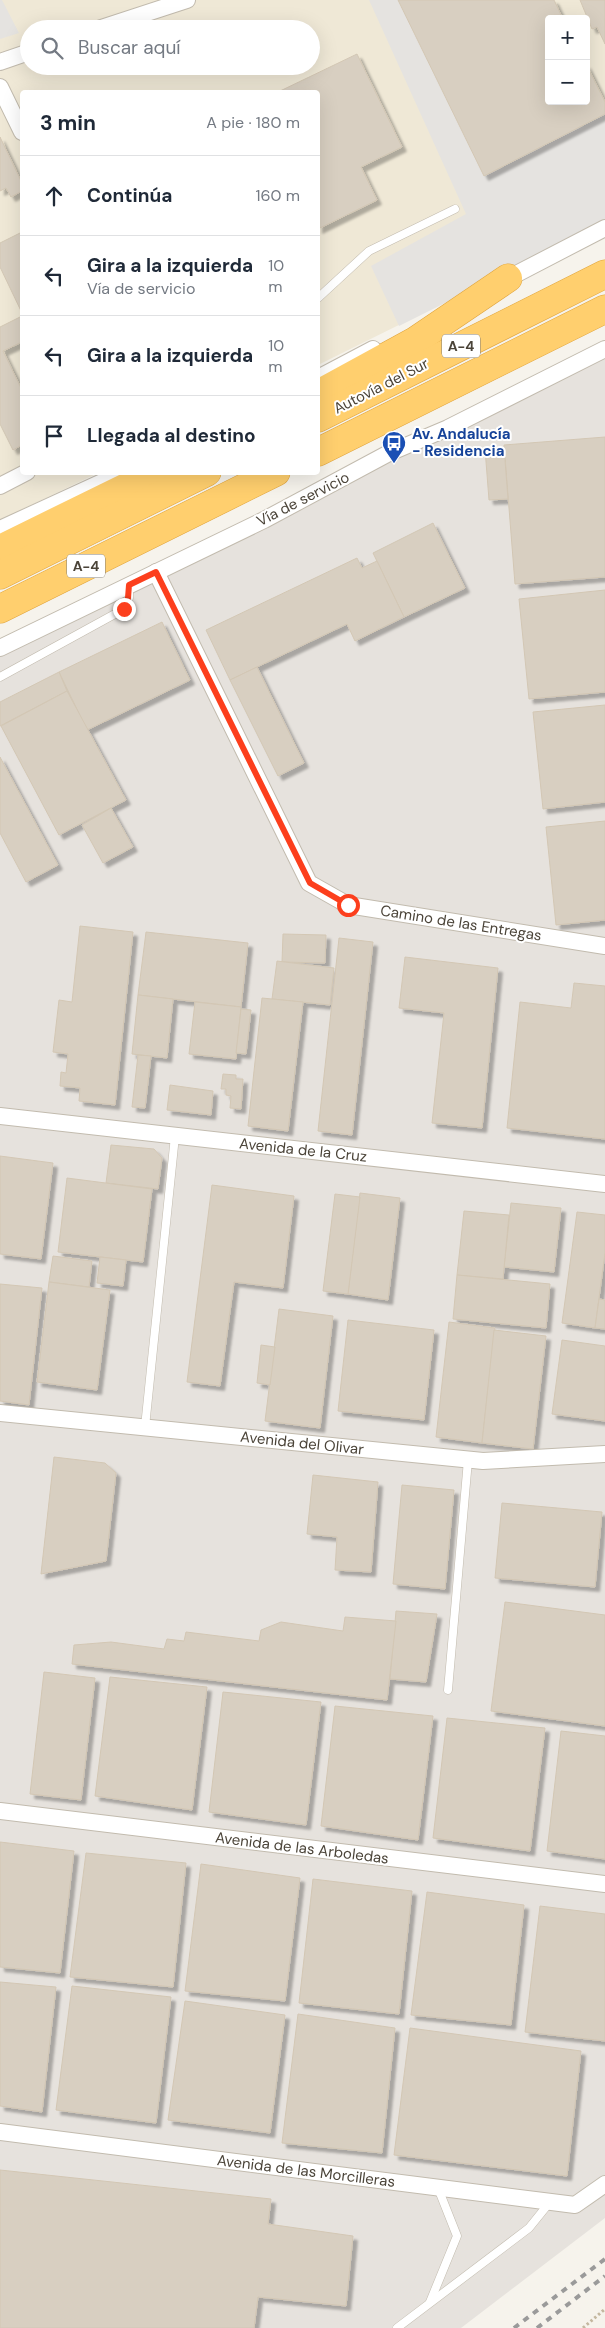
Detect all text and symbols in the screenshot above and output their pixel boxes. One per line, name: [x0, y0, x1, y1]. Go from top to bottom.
map controls: [545, 15, 590, 105]
button: +: [545, 15, 590, 60]
search box: [20, 20, 320, 75]
icon: search: [38, 34, 66, 62]
text: Buscar aquí: [78, 35, 181, 60]
button: −: [545, 60, 590, 105]
text: 3 min: [40, 109, 96, 137]
text: A pie · 180 m: [206, 112, 300, 133]
icon: ahead: [40, 182, 68, 210]
text: Continúa: [87, 183, 172, 208]
text: 160 m: [256, 185, 300, 206]
text: Gira a la izquierda: [87, 253, 253, 278]
text: 10 m: [268, 255, 284, 297]
icon: left: [40, 262, 68, 290]
text: Vía de servicio: [87, 278, 195, 299]
road number: A-4: [442, 334, 480, 358]
text: 10 m: [268, 335, 284, 377]
icon: left: [40, 342, 68, 370]
text: Gira a la izquierda: [87, 343, 253, 368]
street label: Autovía del Sur: [330, 353, 432, 419]
icon: arrive: [40, 422, 68, 450]
text: Llegada al destino: [87, 423, 256, 448]
place label: Av. Andalucía - Residencia: [412, 424, 511, 461]
bus stop icon: Av. Andalucía - Residencia: [381, 430, 407, 464]
street label: Vía de servicio: [253, 467, 353, 531]
road number: A-4: [67, 554, 105, 578]
route end: [113, 598, 136, 621]
route start: [337, 894, 360, 917]
street label: Camino de las Entregas: [379, 900, 543, 946]
street label: Avenida de la Cruz: [238, 1133, 368, 1167]
street label: Avenida del Olivar: [239, 1427, 365, 1459]
street label: Avenida de las Arboledas: [214, 1827, 390, 1869]
street label: Avenida de las Morcilleras: [216, 2150, 396, 2192]

